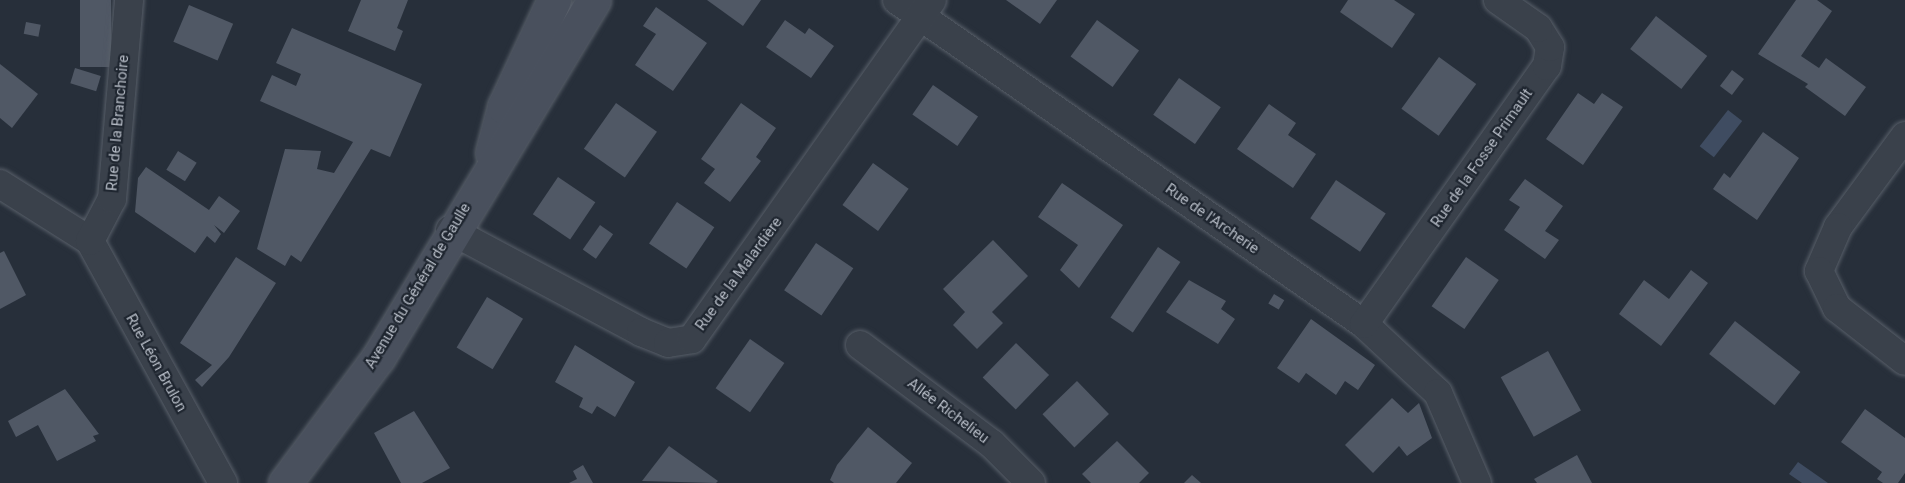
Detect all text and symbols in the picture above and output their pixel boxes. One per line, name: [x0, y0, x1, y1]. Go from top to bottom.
street label: Rue de la Branchoire: [103, 54, 133, 192]
street label: Rue de la Fosse Primault: [1427, 85, 1537, 231]
street label: Rue de l'Archerie: [1162, 180, 1262, 258]
street label: Avenue du Général de Gaulle: [361, 200, 475, 372]
street label: Rue de la Malardière: [692, 214, 786, 334]
street label: Rue Léon Brulon: [122, 311, 190, 415]
street label: Allée Richelieu: [904, 375, 992, 447]

